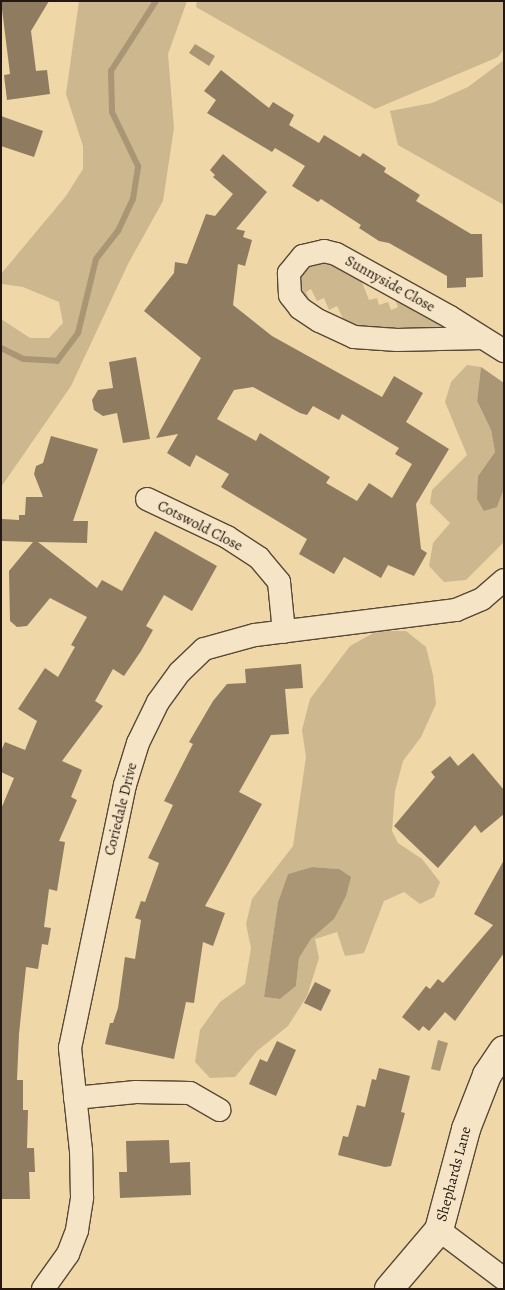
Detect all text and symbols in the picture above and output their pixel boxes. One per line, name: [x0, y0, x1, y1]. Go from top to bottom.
street label: Sunnyside Close: [342, 252, 438, 316]
street label: Cotswold Close: [154, 497, 246, 555]
street label: Coriedale Drive: [101, 761, 141, 857]
street label: Shephards Lane: [433, 1125, 475, 1223]

